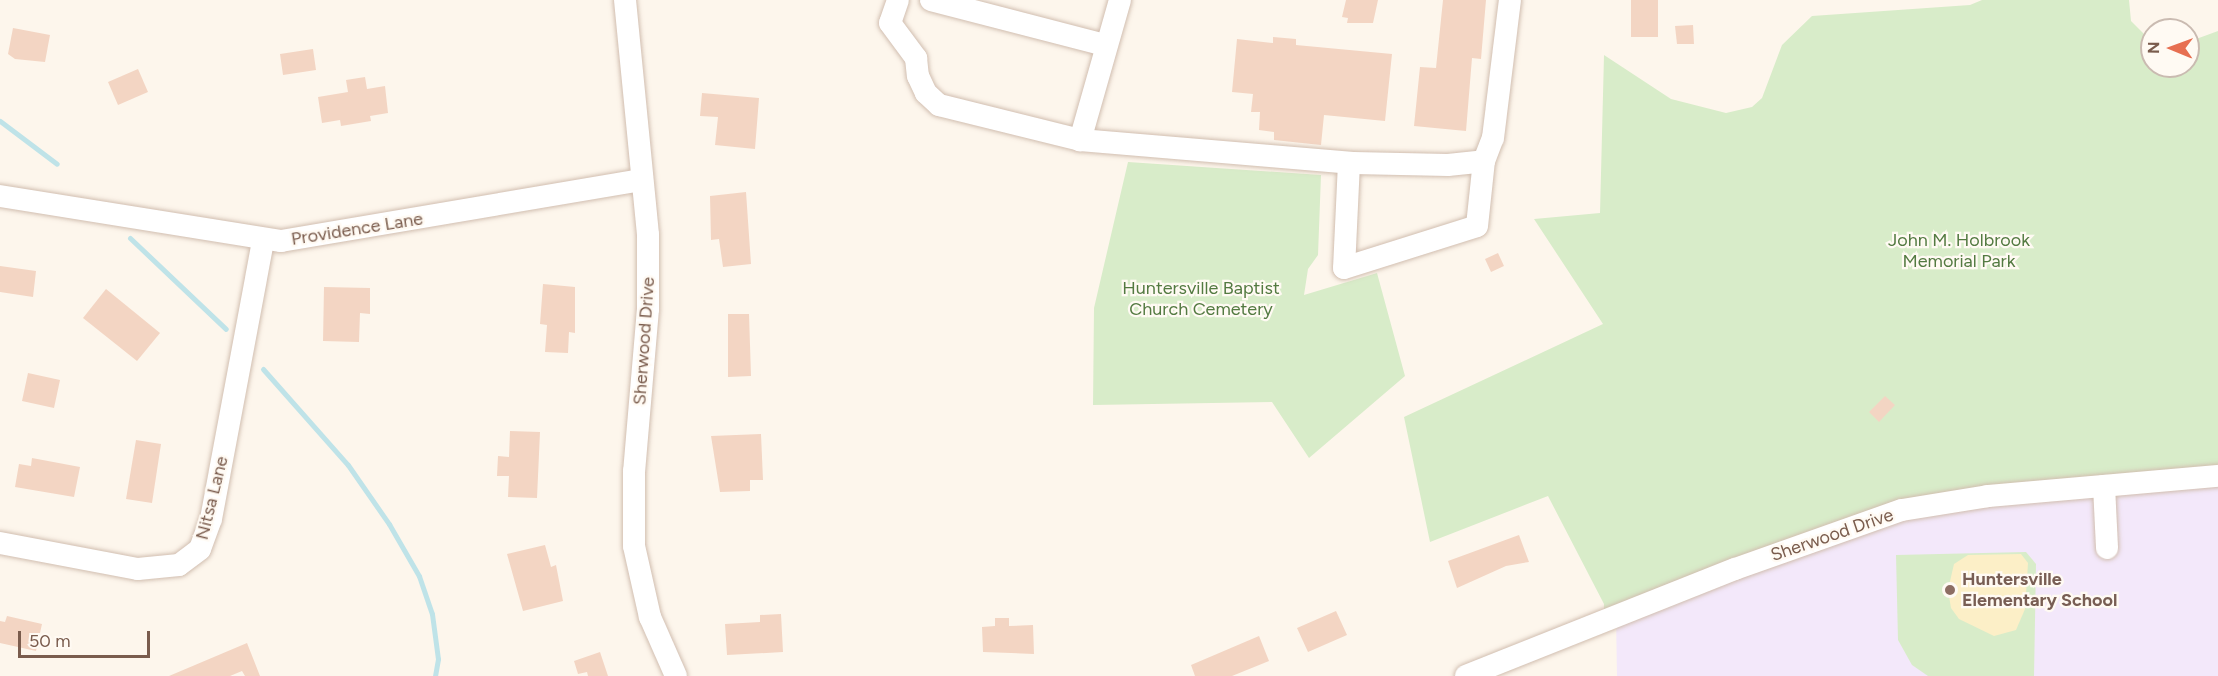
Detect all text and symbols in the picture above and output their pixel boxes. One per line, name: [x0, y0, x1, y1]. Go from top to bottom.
north arrow: [2140, 18, 2200, 78]
text: N: [2144, 41, 2163, 54]
street label: Providence Lane: [290, 208, 424, 250]
park label: John M. Holbrook Memorial Park: [1888, 230, 2030, 272]
street label: Sherwood Drive: [629, 276, 659, 406]
park label: Huntersville Baptist Church Cemetery: [1122, 278, 1280, 320]
street label: Nitsa Lane: [191, 454, 233, 542]
street label: Sherwood Drive: [1768, 504, 1896, 566]
place label: Huntersville Elementary School: [1962, 569, 2117, 612]
marker: Huntersville Elementary School: [1943, 583, 1957, 597]
scale bar: [21, 619, 153, 657]
text: 50 m: [29, 630, 71, 652]

